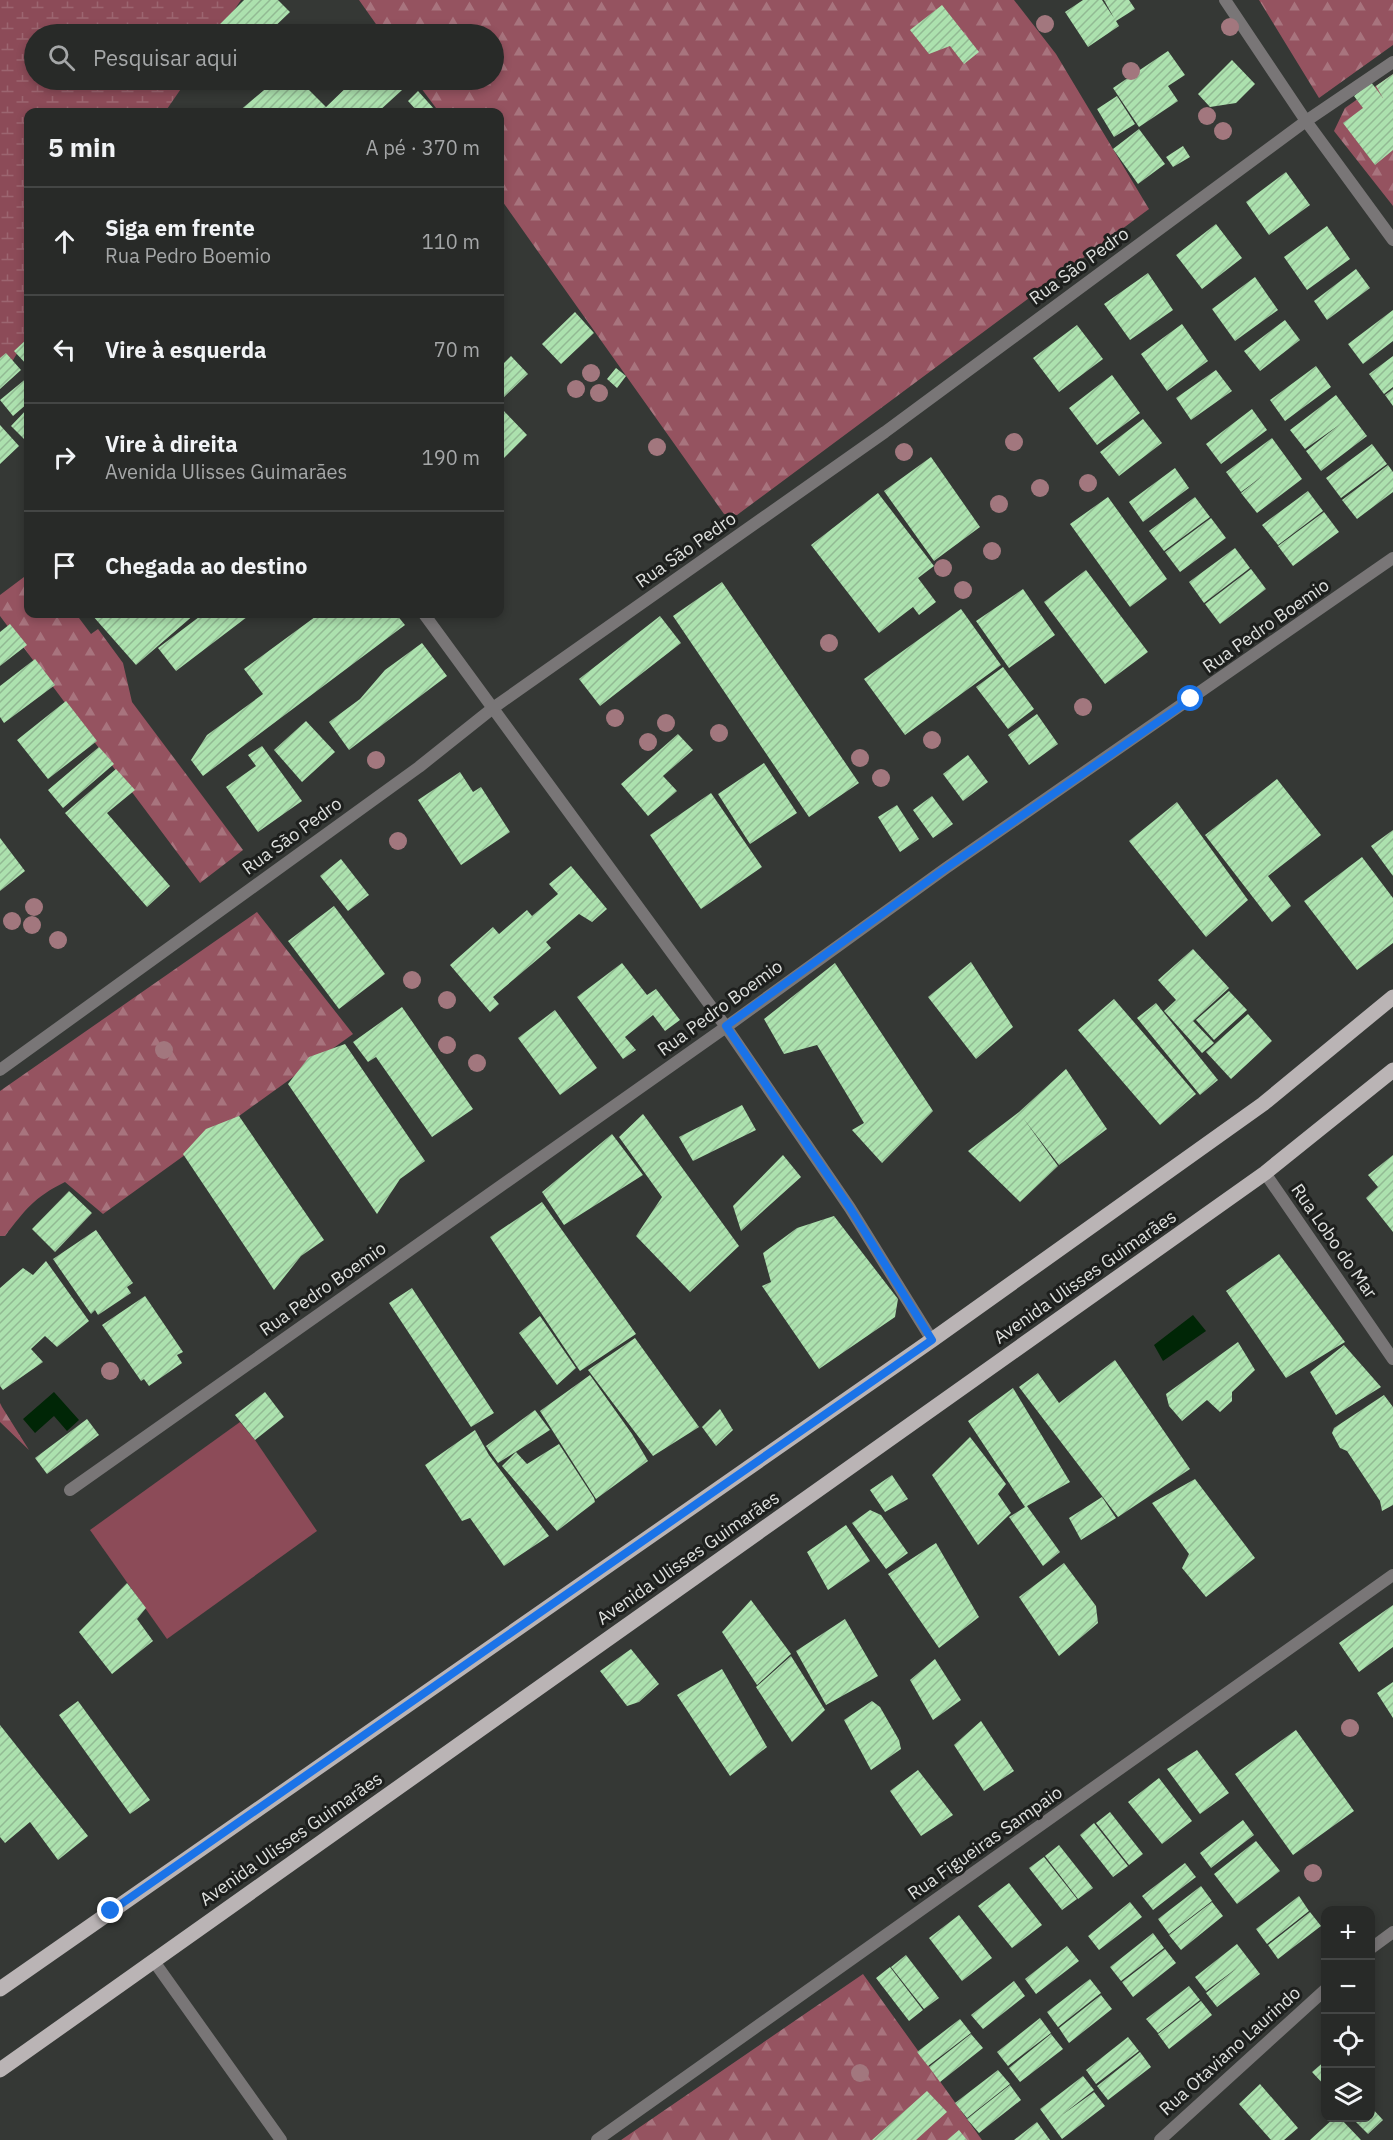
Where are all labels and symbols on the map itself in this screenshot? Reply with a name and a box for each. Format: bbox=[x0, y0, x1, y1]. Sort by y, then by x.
street label: Rua São Pedro bbox=[1024, 222, 1133, 309]
street label: Rua São Pedro bbox=[631, 506, 740, 593]
street label: Rua Pedro Boemio bbox=[1198, 573, 1333, 678]
route start bbox=[1177, 685, 1203, 711]
street label: Rua São Pedro bbox=[237, 792, 346, 879]
street label: Rua Pedro Boemio bbox=[653, 954, 787, 1061]
street label: Rua Lobo do Mar bbox=[1286, 1179, 1383, 1303]
street label: Avenida Ulisses Guimarães bbox=[989, 1205, 1181, 1349]
street label: Rua Pedro Boemio bbox=[255, 1236, 390, 1341]
street label: Avenida Ulisses Guimarães bbox=[592, 1486, 784, 1630]
street label: Avenida Ulisses Guimarães bbox=[195, 1767, 387, 1911]
street label: Rua Figueiras Sampaio bbox=[903, 1780, 1067, 1905]
route end bbox=[97, 1897, 123, 1923]
street label: Rua Otaviano Laurindo bbox=[1154, 1981, 1305, 2120]

